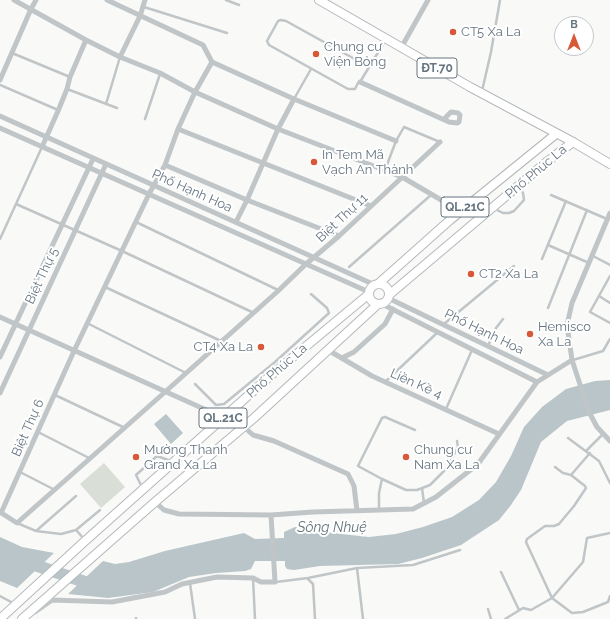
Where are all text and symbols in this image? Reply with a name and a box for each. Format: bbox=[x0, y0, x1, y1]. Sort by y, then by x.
north arrow bbox=[554, 16, 594, 56]
text: B bbox=[570, 18, 578, 31]
place label: CT5 Xa La bbox=[461, 24, 521, 40]
marker: CT5 Xa La bbox=[448, 27, 458, 37]
place label: Chung cư Viện Bỏng bbox=[324, 39, 386, 70]
marker: Chung cư Viện Bỏng bbox=[311, 49, 321, 59]
road number: ĐT.70 bbox=[417, 58, 457, 78]
street label: Phố Phúc La bbox=[502, 142, 570, 202]
place label: In Tem Mã Vạch An Thành bbox=[322, 147, 413, 178]
marker: In Tem Mã Vạch An Thành bbox=[309, 157, 319, 167]
street label: Phố Hạnh Hoa bbox=[149, 166, 235, 216]
street label: Biệt Thự 11 bbox=[313, 190, 371, 246]
road number: QL.21C bbox=[441, 197, 489, 217]
street label: Biệt Thự 5 bbox=[22, 245, 62, 307]
place label: CT2 Xa La bbox=[479, 266, 538, 282]
marker: CT2 Xa La bbox=[466, 269, 476, 279]
street label: Phố Hạnh Hoa bbox=[442, 306, 526, 358]
place label: Hemisco Xa La bbox=[538, 319, 591, 350]
marker: Hemisco Xa La bbox=[525, 329, 535, 339]
place label: CT4 Xa La bbox=[194, 339, 253, 355]
street label: Phố Phúc La bbox=[243, 340, 311, 402]
marker: CT4 Xa La bbox=[256, 342, 266, 352]
street label: Liền Kề 4 bbox=[388, 366, 444, 402]
street label: Biệt Thự 6 bbox=[8, 397, 48, 459]
road number: QL.21C bbox=[199, 408, 247, 428]
place label: Mường Thanh Grand Xa La bbox=[144, 442, 228, 473]
place label: Chung cư Nam Xa La bbox=[414, 442, 480, 473]
marker: Mường Thanh Grand Xa La bbox=[131, 452, 141, 462]
marker: Chung cư Nam Xa La bbox=[401, 452, 411, 462]
water label: Sông Nhuệ bbox=[297, 520, 367, 536]

